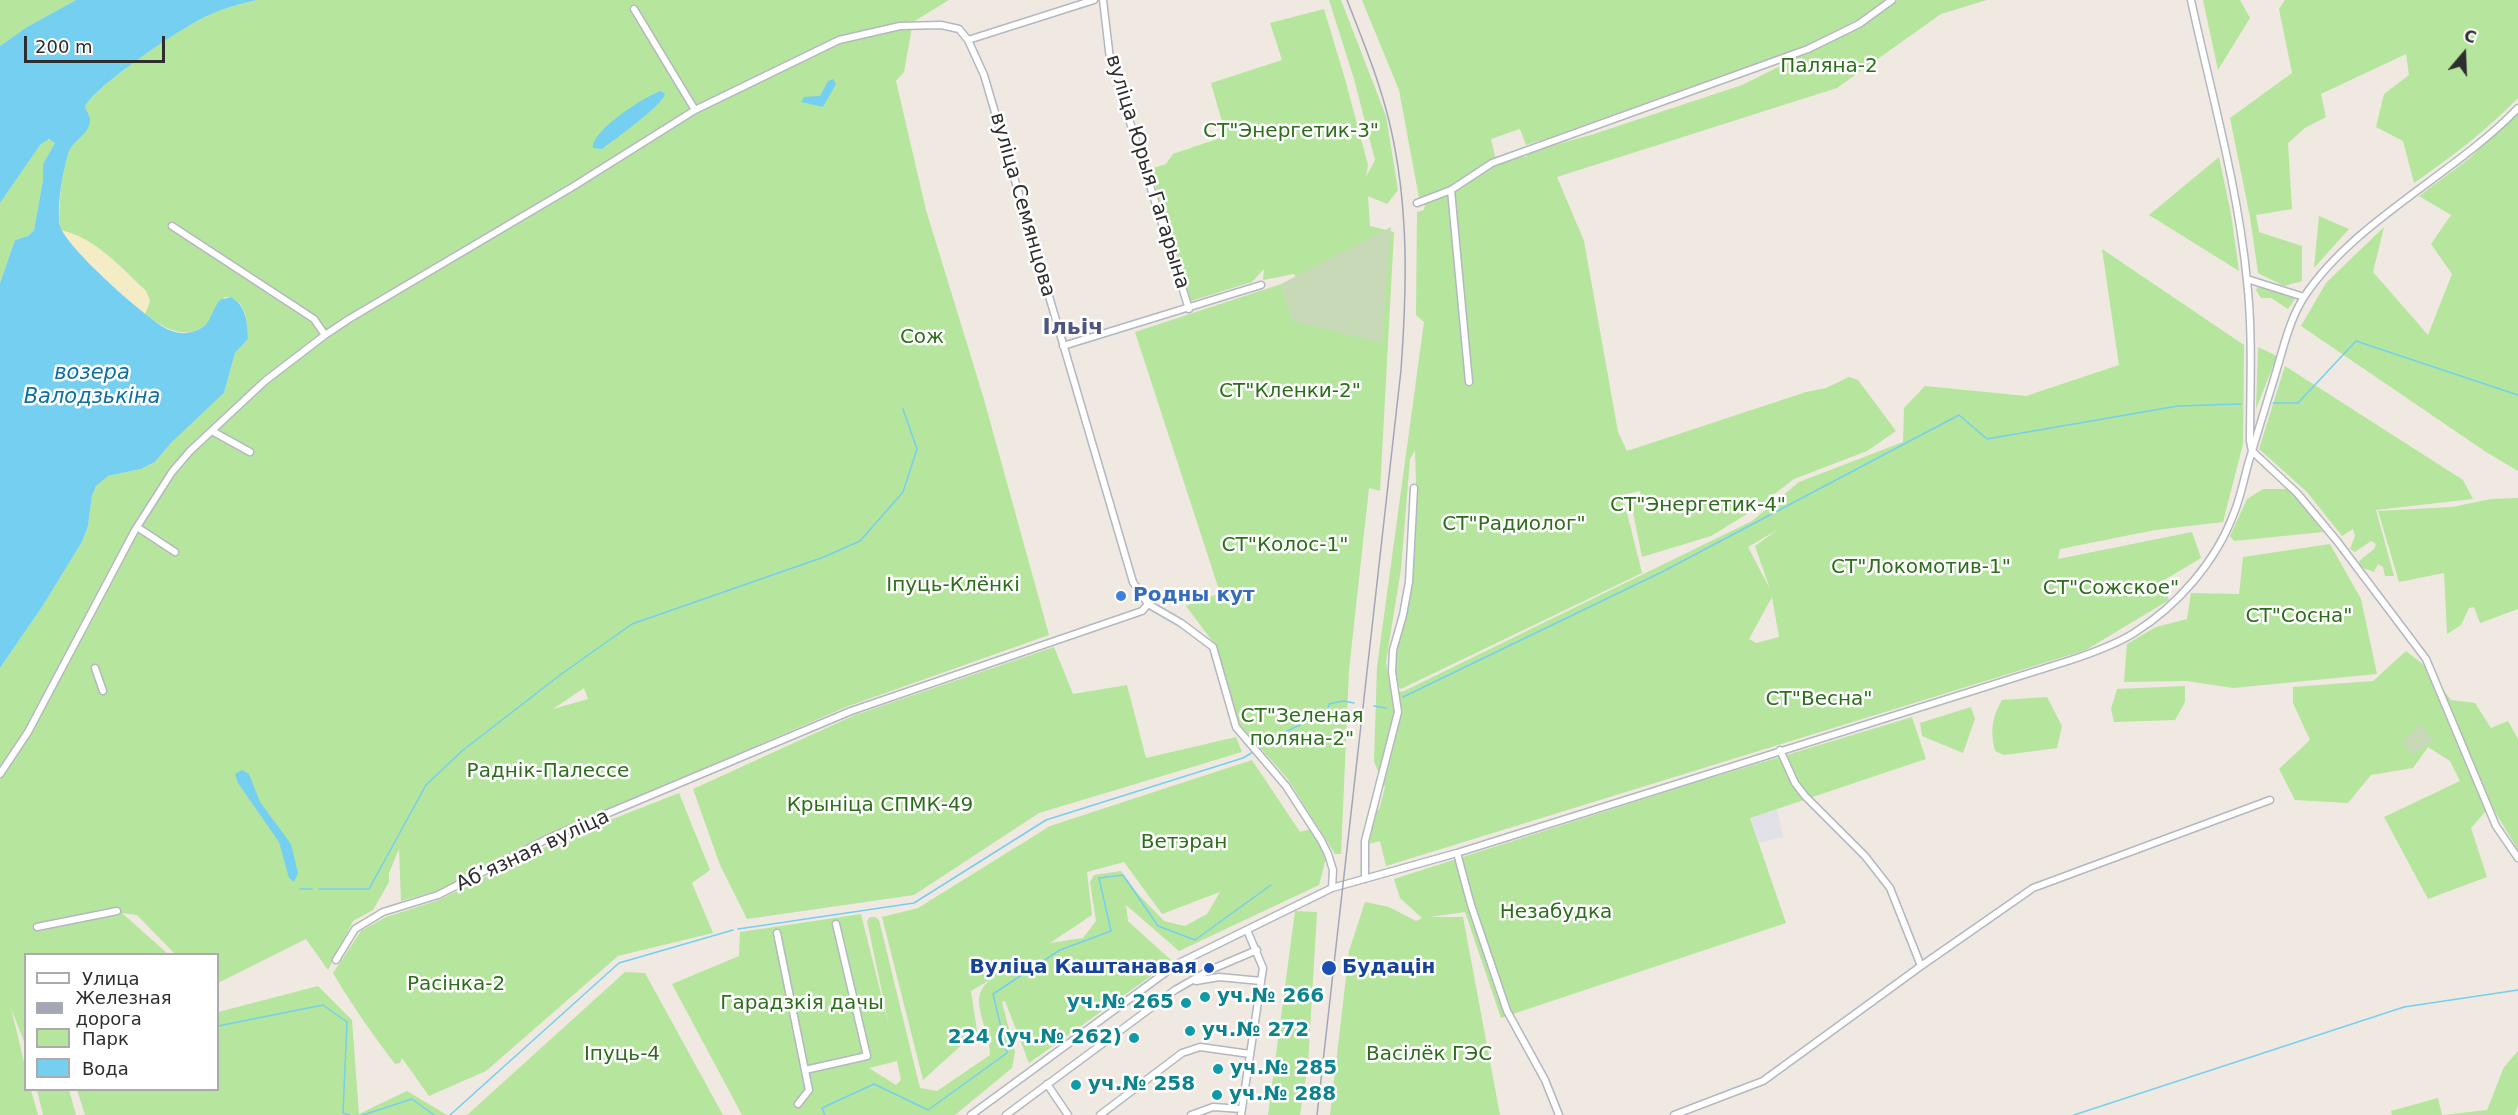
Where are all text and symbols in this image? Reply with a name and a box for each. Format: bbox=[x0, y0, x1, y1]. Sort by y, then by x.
scale bar bbox=[27, 24, 168, 62]
north arrow bbox=[2434, 24, 2494, 84]
text: С bbox=[2461, 26, 2479, 47]
text: 200 m bbox=[35, 36, 93, 57]
street label: вуліца Юрыя Гагарына bbox=[1100, 52, 1194, 292]
park label: Паляна-2 bbox=[1780, 55, 1878, 79]
street label: вуліца Семянцова bbox=[984, 110, 1060, 300]
park label: СТ"Энергетик-3" bbox=[1203, 120, 1379, 144]
district label: Ільіч bbox=[1043, 315, 1103, 341]
park label: Сож bbox=[900, 326, 944, 350]
water label: возера Валодзькіна bbox=[24, 361, 160, 411]
park label: СТ"Кленки-2" bbox=[1219, 380, 1361, 404]
park label: СТ"Энергетик-4" bbox=[1610, 494, 1786, 518]
park label: СТ"Радиолог" bbox=[1442, 513, 1586, 537]
park label: СТ"Колос-1" bbox=[1222, 534, 1348, 558]
park label: СТ"Локомотив-1" bbox=[1831, 556, 2011, 580]
park label: Іпуць-Клёнкі bbox=[886, 574, 1020, 598]
park label: СТ"Сожское" bbox=[2043, 577, 2179, 601]
place label: Родны кут bbox=[1133, 584, 1255, 608]
marker: Родны кут bbox=[1114, 589, 1128, 603]
park label: СТ"Сосна" bbox=[2245, 605, 2353, 629]
park label: СТ"Весна" bbox=[1766, 688, 1872, 712]
park label: СТ"Зеленая поляна-2" bbox=[1241, 705, 1363, 752]
park label: Раднік-Палессе bbox=[467, 760, 629, 784]
park label: Крыніца СПМК-49 bbox=[787, 794, 973, 818]
street label: Абʼязная вуліца bbox=[452, 805, 614, 897]
park label: Ветэран bbox=[1141, 831, 1227, 855]
park label: Незабудка bbox=[1500, 901, 1612, 925]
legend bbox=[24, 953, 219, 1091]
place label: Вуліца Каштанавая bbox=[969, 956, 1197, 980]
place label: Будацін bbox=[1342, 956, 1435, 980]
marker: Будацін bbox=[1320, 959, 1338, 977]
marker: Вуліца Каштанавая bbox=[1202, 961, 1216, 975]
text: Улица bbox=[82, 968, 139, 989]
park label: Расінка-2 bbox=[407, 973, 505, 997]
place label: уч.№ 266 bbox=[1217, 985, 1324, 1009]
text: Железная дорога bbox=[75, 987, 172, 1029]
marker: уч.№ 266 bbox=[1198, 990, 1212, 1004]
place label: уч.№ 265 bbox=[1067, 991, 1174, 1015]
park label: Гарадзкія дачы bbox=[720, 992, 884, 1016]
marker: уч.№ 265 bbox=[1179, 996, 1193, 1010]
place label: уч.№ 272 bbox=[1202, 1019, 1309, 1043]
marker: уч.№ 272 bbox=[1183, 1024, 1197, 1038]
place label: 224 (уч.№ 262) bbox=[948, 1026, 1122, 1050]
text: Парк bbox=[82, 1028, 129, 1049]
marker: 224 (уч.№ 262) bbox=[1127, 1031, 1141, 1045]
park label: Іпуць-4 bbox=[584, 1043, 660, 1067]
park label: Васілёк ГЭС bbox=[1366, 1043, 1492, 1067]
place label: уч.№ 285 bbox=[1230, 1057, 1337, 1081]
text: Вода bbox=[82, 1058, 129, 1079]
marker: уч.№ 285 bbox=[1211, 1062, 1225, 1076]
place label: уч.№ 258 bbox=[1088, 1073, 1195, 1097]
marker: уч.№ 258 bbox=[1069, 1078, 1083, 1092]
place label: уч.№ 288 bbox=[1229, 1083, 1336, 1107]
marker: уч.№ 288 bbox=[1210, 1088, 1224, 1102]

